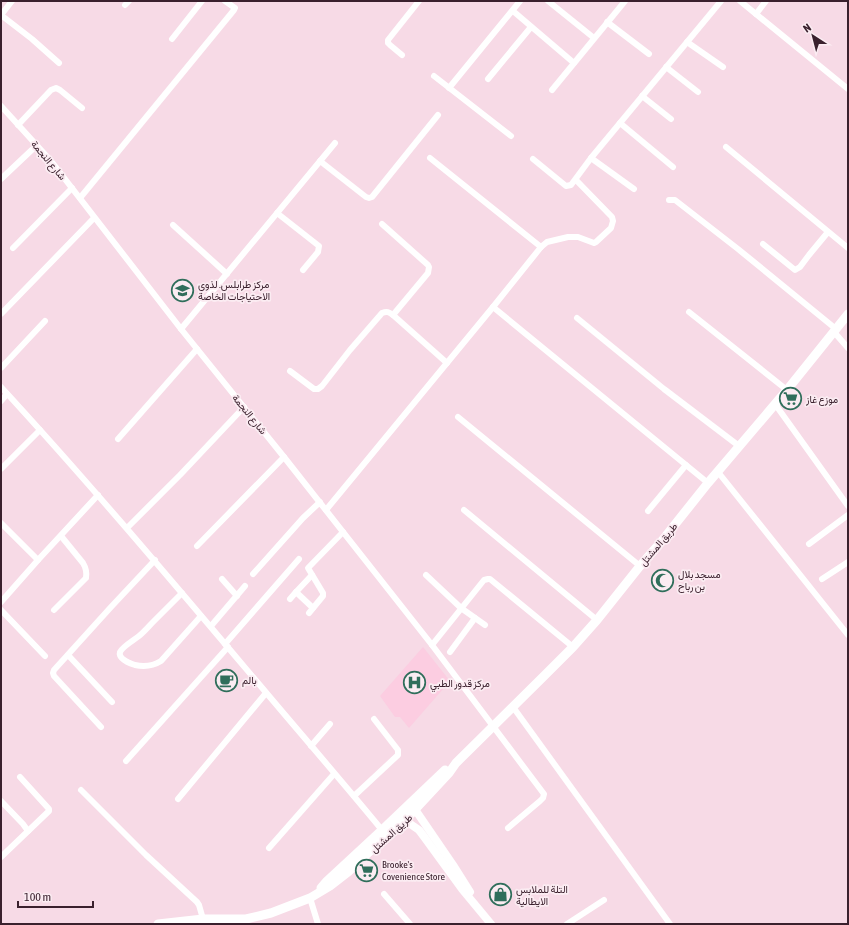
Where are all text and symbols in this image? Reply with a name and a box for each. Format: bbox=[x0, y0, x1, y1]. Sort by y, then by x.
north arrow bbox=[793, 16, 833, 56]
text: N bbox=[801, 21, 813, 35]
street label: شارع النجمة bbox=[28, 138, 68, 183]
school or university icon: مركز طرابلس. لذوي الاحتياجات الخاصة bbox=[169, 277, 195, 303]
place label: مركز طرابلس. لذوي الاحتياجات الخاصة bbox=[198, 279, 270, 303]
supermarket icon: موزع غاز bbox=[777, 386, 803, 412]
street label: شارع النجمة bbox=[230, 392, 269, 437]
place label: موزع غاز bbox=[805, 394, 838, 406]
street label: طريق المشتل bbox=[637, 520, 681, 569]
mosque icon: مسجد بلال بن رباح bbox=[649, 567, 675, 593]
place label: مسجد بلال بن رباح bbox=[678, 569, 721, 593]
cafe icon: بالم bbox=[214, 667, 240, 693]
hospital icon: مركز قدور الطبي bbox=[402, 670, 428, 696]
place label: بالم bbox=[242, 675, 257, 687]
place label: مركز قدور الطبي bbox=[430, 678, 490, 692]
street label: طريق المشتل bbox=[368, 811, 416, 856]
supermarket icon: Brooke's Covenience Store bbox=[354, 857, 380, 883]
place label: Brooke's Covenience Store bbox=[382, 859, 445, 882]
shop icon: التلة للملابس الايطالية bbox=[487, 882, 513, 908]
scale bar bbox=[18, 883, 93, 909]
place label: التلة للملابس الايطالية bbox=[516, 884, 568, 908]
text: 100 m bbox=[24, 890, 51, 904]

